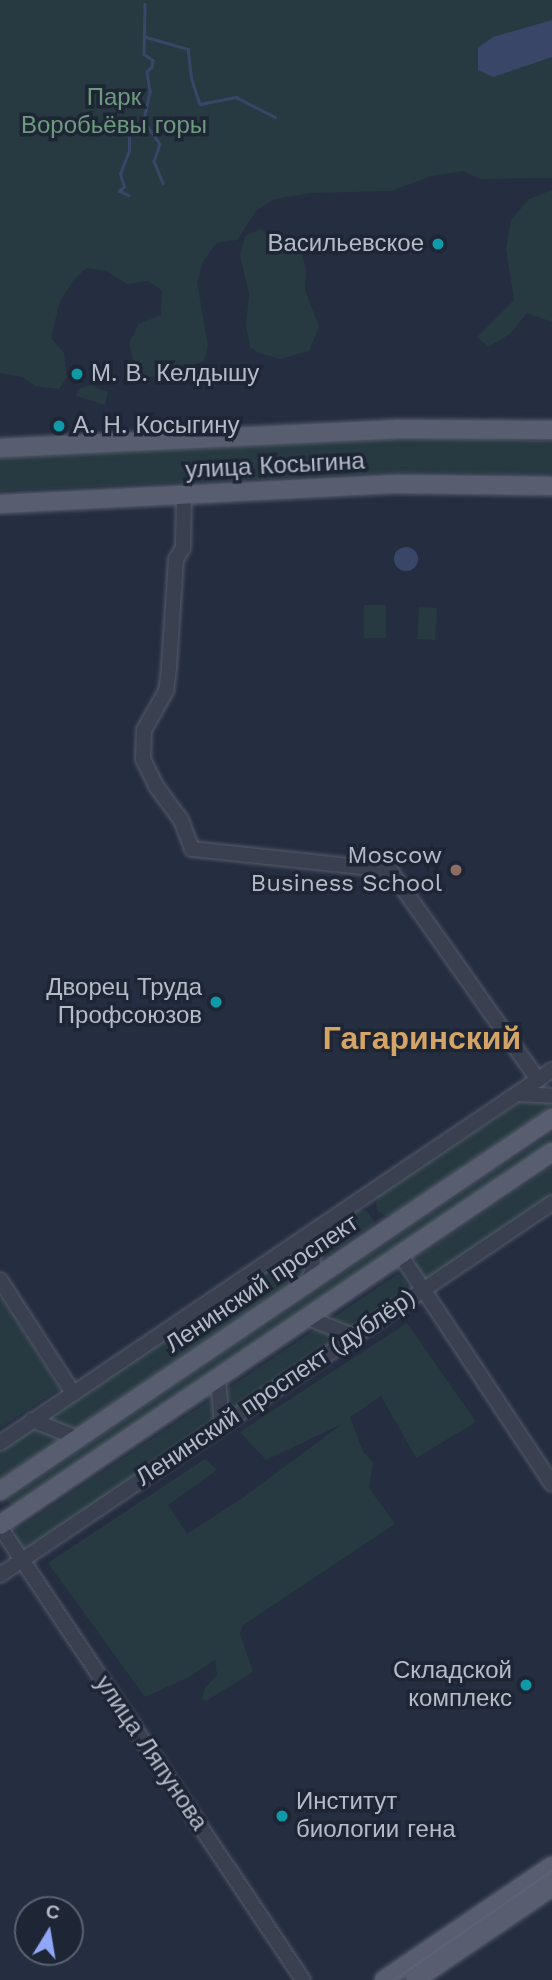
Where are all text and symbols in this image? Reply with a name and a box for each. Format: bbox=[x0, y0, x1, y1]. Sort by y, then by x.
park label: Парк Воробьёвы горы bbox=[21, 84, 207, 140]
place label: Васильевское bbox=[267, 230, 424, 258]
marker: Васильевское bbox=[430, 236, 446, 252]
place label: М. В. Келдышу bbox=[91, 360, 259, 388]
marker: М. В. Келдышу bbox=[69, 366, 85, 382]
place label: А. Н. Косыгину bbox=[73, 412, 239, 440]
marker: А. Н. Косыгину bbox=[51, 418, 67, 434]
street label: улица Косыгина bbox=[185, 447, 365, 485]
place label: Moscow Business School bbox=[250, 842, 442, 898]
marker: Moscow Business School bbox=[448, 862, 464, 878]
place label: Дворец Труда Профсоюзов bbox=[46, 974, 202, 1030]
marker: Дворец Труда Профсоюзов bbox=[208, 994, 224, 1010]
district label: Гагаринский bbox=[323, 1019, 521, 1057]
street label: Ленинский проспект bbox=[160, 1209, 364, 1359]
street label: Ленинский проспект (дублёр) bbox=[131, 1284, 421, 1492]
place label: Складской комплекс bbox=[393, 1657, 512, 1713]
street label: улица Ляпунова bbox=[89, 1670, 213, 1836]
marker: Складской комплекс bbox=[518, 1677, 534, 1693]
place label: Институт биологии гена bbox=[296, 1788, 456, 1844]
marker: Институт биологии гена bbox=[274, 1808, 290, 1824]
north arrow bbox=[14, 1896, 84, 1966]
text: С bbox=[44, 1899, 62, 1924]

